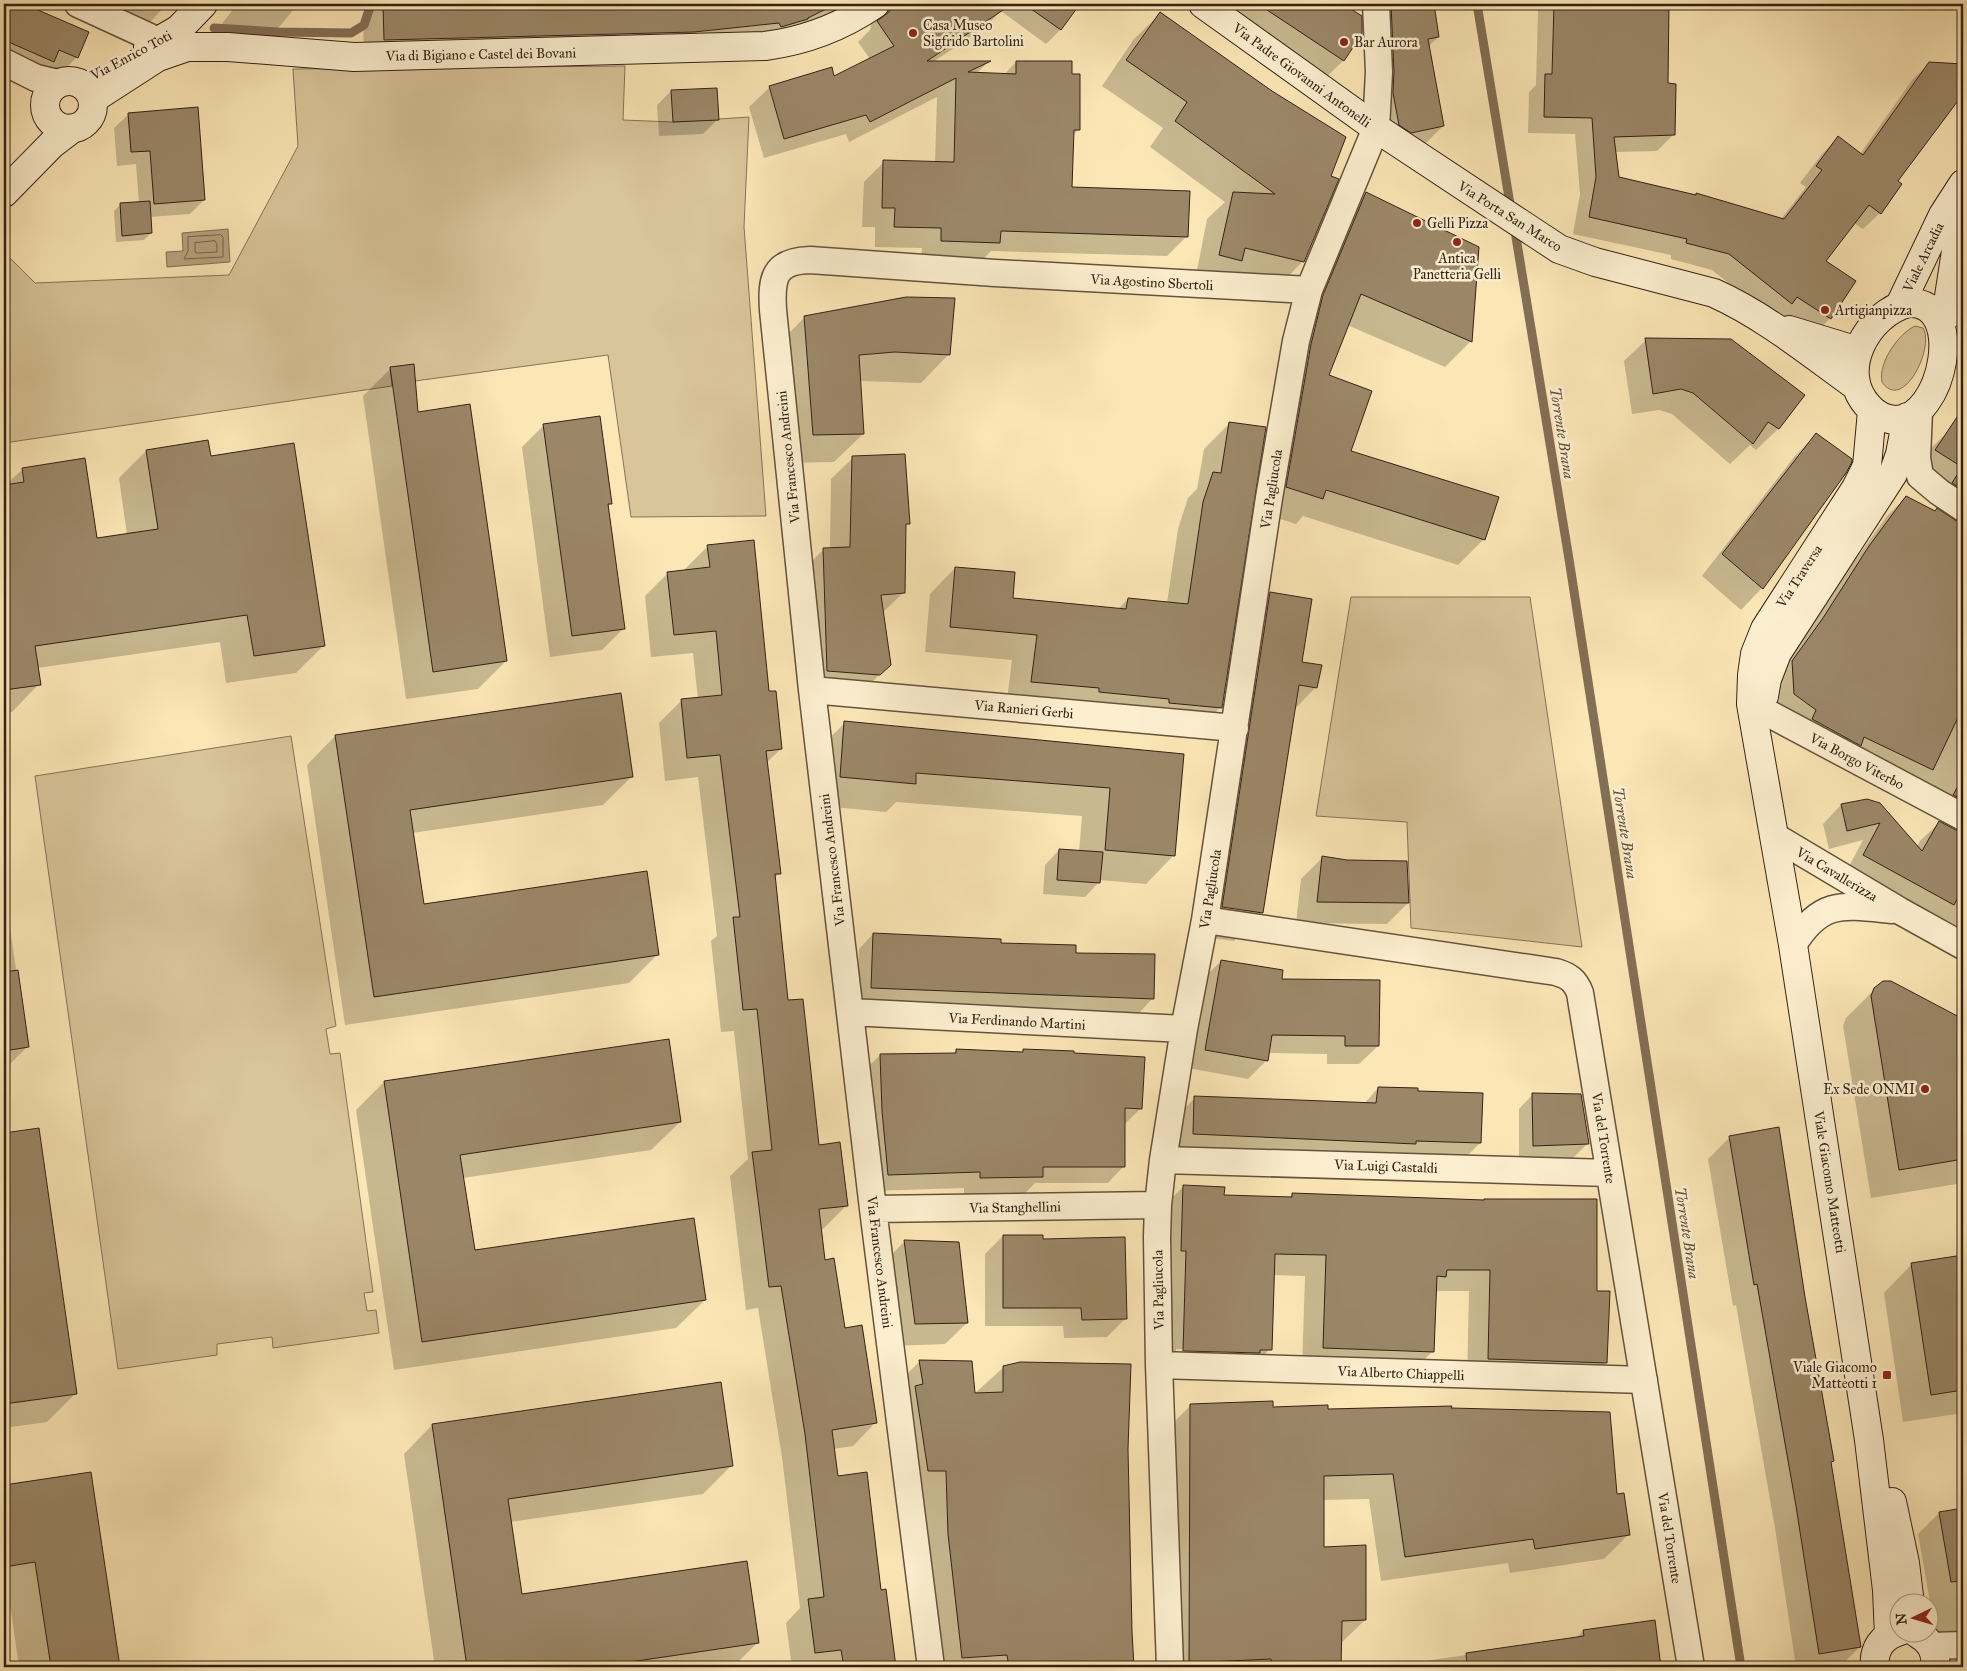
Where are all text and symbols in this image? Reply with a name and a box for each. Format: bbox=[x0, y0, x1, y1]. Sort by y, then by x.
place label: Casa Museo Sigfrido Bartolini bbox=[923, 17, 1024, 50]
street label: Via Padre Giovanni Antonelli bbox=[1228, 19, 1374, 131]
street label: Via Enrico Toti bbox=[87, 27, 175, 84]
marker: Casa Museo Sigfrido Bartolini bbox=[907, 27, 919, 39]
place label: Bar Aurora bbox=[1354, 34, 1418, 51]
marker: Bar Aurora bbox=[1338, 36, 1350, 48]
street label: Via di Bigiano e Castel dei Bovani bbox=[385, 44, 577, 65]
street label: Via Porta San Marco bbox=[1454, 177, 1565, 255]
place label: Gelli Pizza bbox=[1427, 215, 1488, 232]
marker: Gelli Pizza bbox=[1411, 217, 1423, 229]
street label: Viale Arcadia bbox=[1899, 220, 1948, 296]
marker: Antica Panetteria Gelli bbox=[1451, 236, 1463, 248]
place label: Antica Panetteria Gelli bbox=[1413, 250, 1501, 283]
street label: Via Agostino Sbertoli bbox=[1089, 271, 1214, 294]
place label: Artigianpizza bbox=[1834, 302, 1912, 319]
marker: Artigianpizza bbox=[1819, 304, 1831, 316]
water label: Torrente Brana bbox=[1546, 386, 1578, 480]
street label: Via Francesco Andreini bbox=[773, 390, 804, 525]
street label: Via Pagliucola bbox=[1257, 448, 1286, 531]
street label: Via Traversa bbox=[1772, 542, 1826, 612]
street label: Via Ranieri Gerbi bbox=[973, 697, 1074, 722]
street label: Via Borgo Viterbo bbox=[1806, 729, 1907, 793]
water label: Torrente Brana bbox=[1609, 786, 1641, 880]
street label: Via Francesco Andreini bbox=[816, 793, 849, 928]
street label: Via Cavallerizza bbox=[1792, 843, 1881, 905]
street label: Via Pagliucola bbox=[1196, 848, 1225, 931]
street label: Via Ferdinando Martini bbox=[947, 1009, 1086, 1034]
place label: Ex Sede ONMI bbox=[1823, 1081, 1915, 1098]
marker: Ex Sede ONMI bbox=[1919, 1083, 1931, 1095]
street label: Via del Torrente bbox=[1588, 1090, 1619, 1185]
street label: Viale Giacomo Matteotti bbox=[1810, 1109, 1849, 1255]
street label: Via Luigi Castaldi bbox=[1333, 1156, 1438, 1177]
water label: Torrente Brana bbox=[1671, 1186, 1703, 1280]
street label: Via Francesco Andreini bbox=[863, 1194, 896, 1329]
street label: Via Stanghellini bbox=[968, 1198, 1061, 1217]
street label: Via Pagliucola bbox=[1149, 1250, 1168, 1331]
place label: Viale Giacomo Matteotti 1 bbox=[1792, 1359, 1877, 1392]
street label: Via Alberto Chiappelli bbox=[1336, 1363, 1465, 1384]
marker: Viale Giacomo Matteotti 1 bbox=[1881, 1369, 1893, 1381]
street label: Via del Torrente bbox=[1654, 1490, 1685, 1585]
north arrow bbox=[1890, 1594, 1940, 1644]
text: N bbox=[1893, 1612, 1911, 1626]

